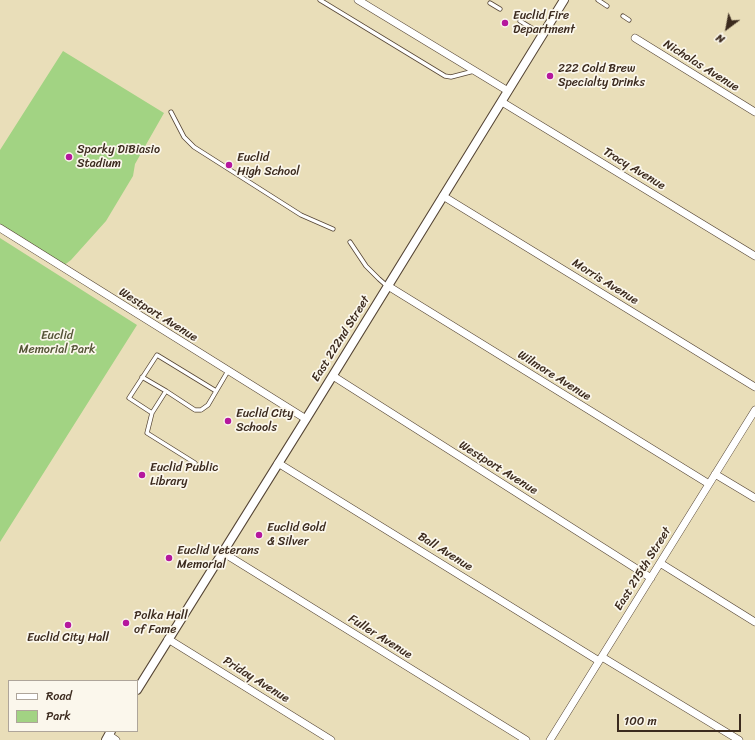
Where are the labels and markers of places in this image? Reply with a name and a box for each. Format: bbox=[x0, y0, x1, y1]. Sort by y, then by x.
place label: Euclid Fire Department bbox=[513, 9, 575, 37]
marker: Euclid Fire Department bbox=[500, 18, 510, 28]
place label: 222 Cold Brew Specialty Drinks bbox=[558, 62, 645, 90]
marker: 222 Cold Brew Specialty Drinks bbox=[545, 71, 555, 81]
place label: Sparky DiBiasio Stadium bbox=[77, 143, 160, 171]
place label: Euclid High School bbox=[237, 151, 300, 179]
marker: Sparky DiBiasio Stadium bbox=[64, 152, 74, 162]
marker: Euclid High School bbox=[224, 160, 234, 170]
place label: Euclid City Schools bbox=[236, 407, 294, 435]
marker: Euclid City Schools bbox=[223, 416, 233, 426]
place label: Euclid Public Library bbox=[150, 461, 218, 489]
marker: Euclid Public Library bbox=[137, 470, 147, 480]
place label: Euclid Gold & Silver bbox=[267, 521, 326, 549]
marker: Euclid Gold & Silver bbox=[254, 530, 264, 540]
place label: Euclid Veterans Memorial bbox=[177, 544, 259, 572]
marker: Euclid Veterans Memorial bbox=[164, 553, 174, 563]
place label: Polka Hall of Fame bbox=[134, 609, 188, 637]
marker: Polka Hall of Fame bbox=[121, 618, 131, 628]
marker: Euclid City Hall bbox=[63, 620, 73, 630]
place label: Euclid City Hall bbox=[27, 631, 109, 645]

